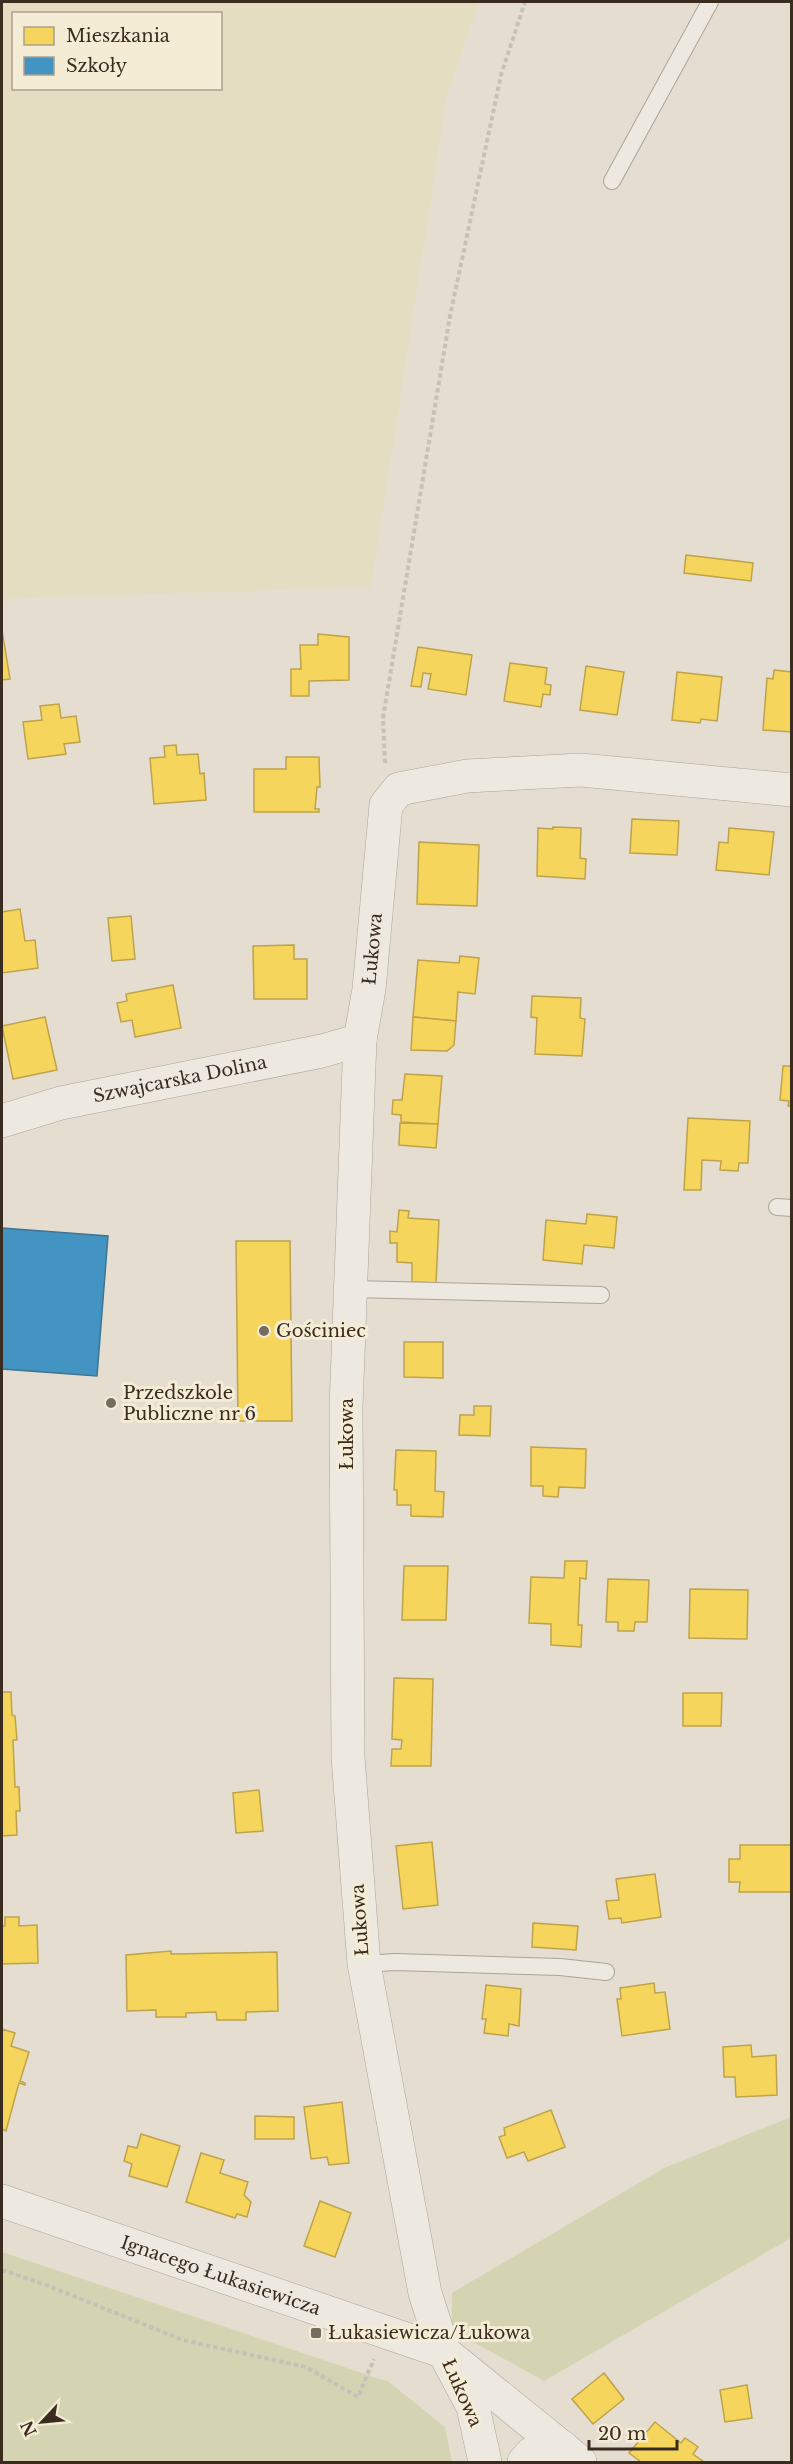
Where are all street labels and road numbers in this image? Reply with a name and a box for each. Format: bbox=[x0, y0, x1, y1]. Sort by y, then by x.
street label: Łukowa bbox=[358, 912, 387, 986]
street label: Szwajcarska Dolina bbox=[91, 1051, 269, 1107]
street label: Łukowa bbox=[336, 1398, 358, 1470]
street label: Łukowa bbox=[347, 1883, 373, 1957]
street label: Ignacego Łukasiewicza bbox=[118, 2231, 323, 2320]
street label: Łukowa bbox=[437, 2356, 487, 2430]

